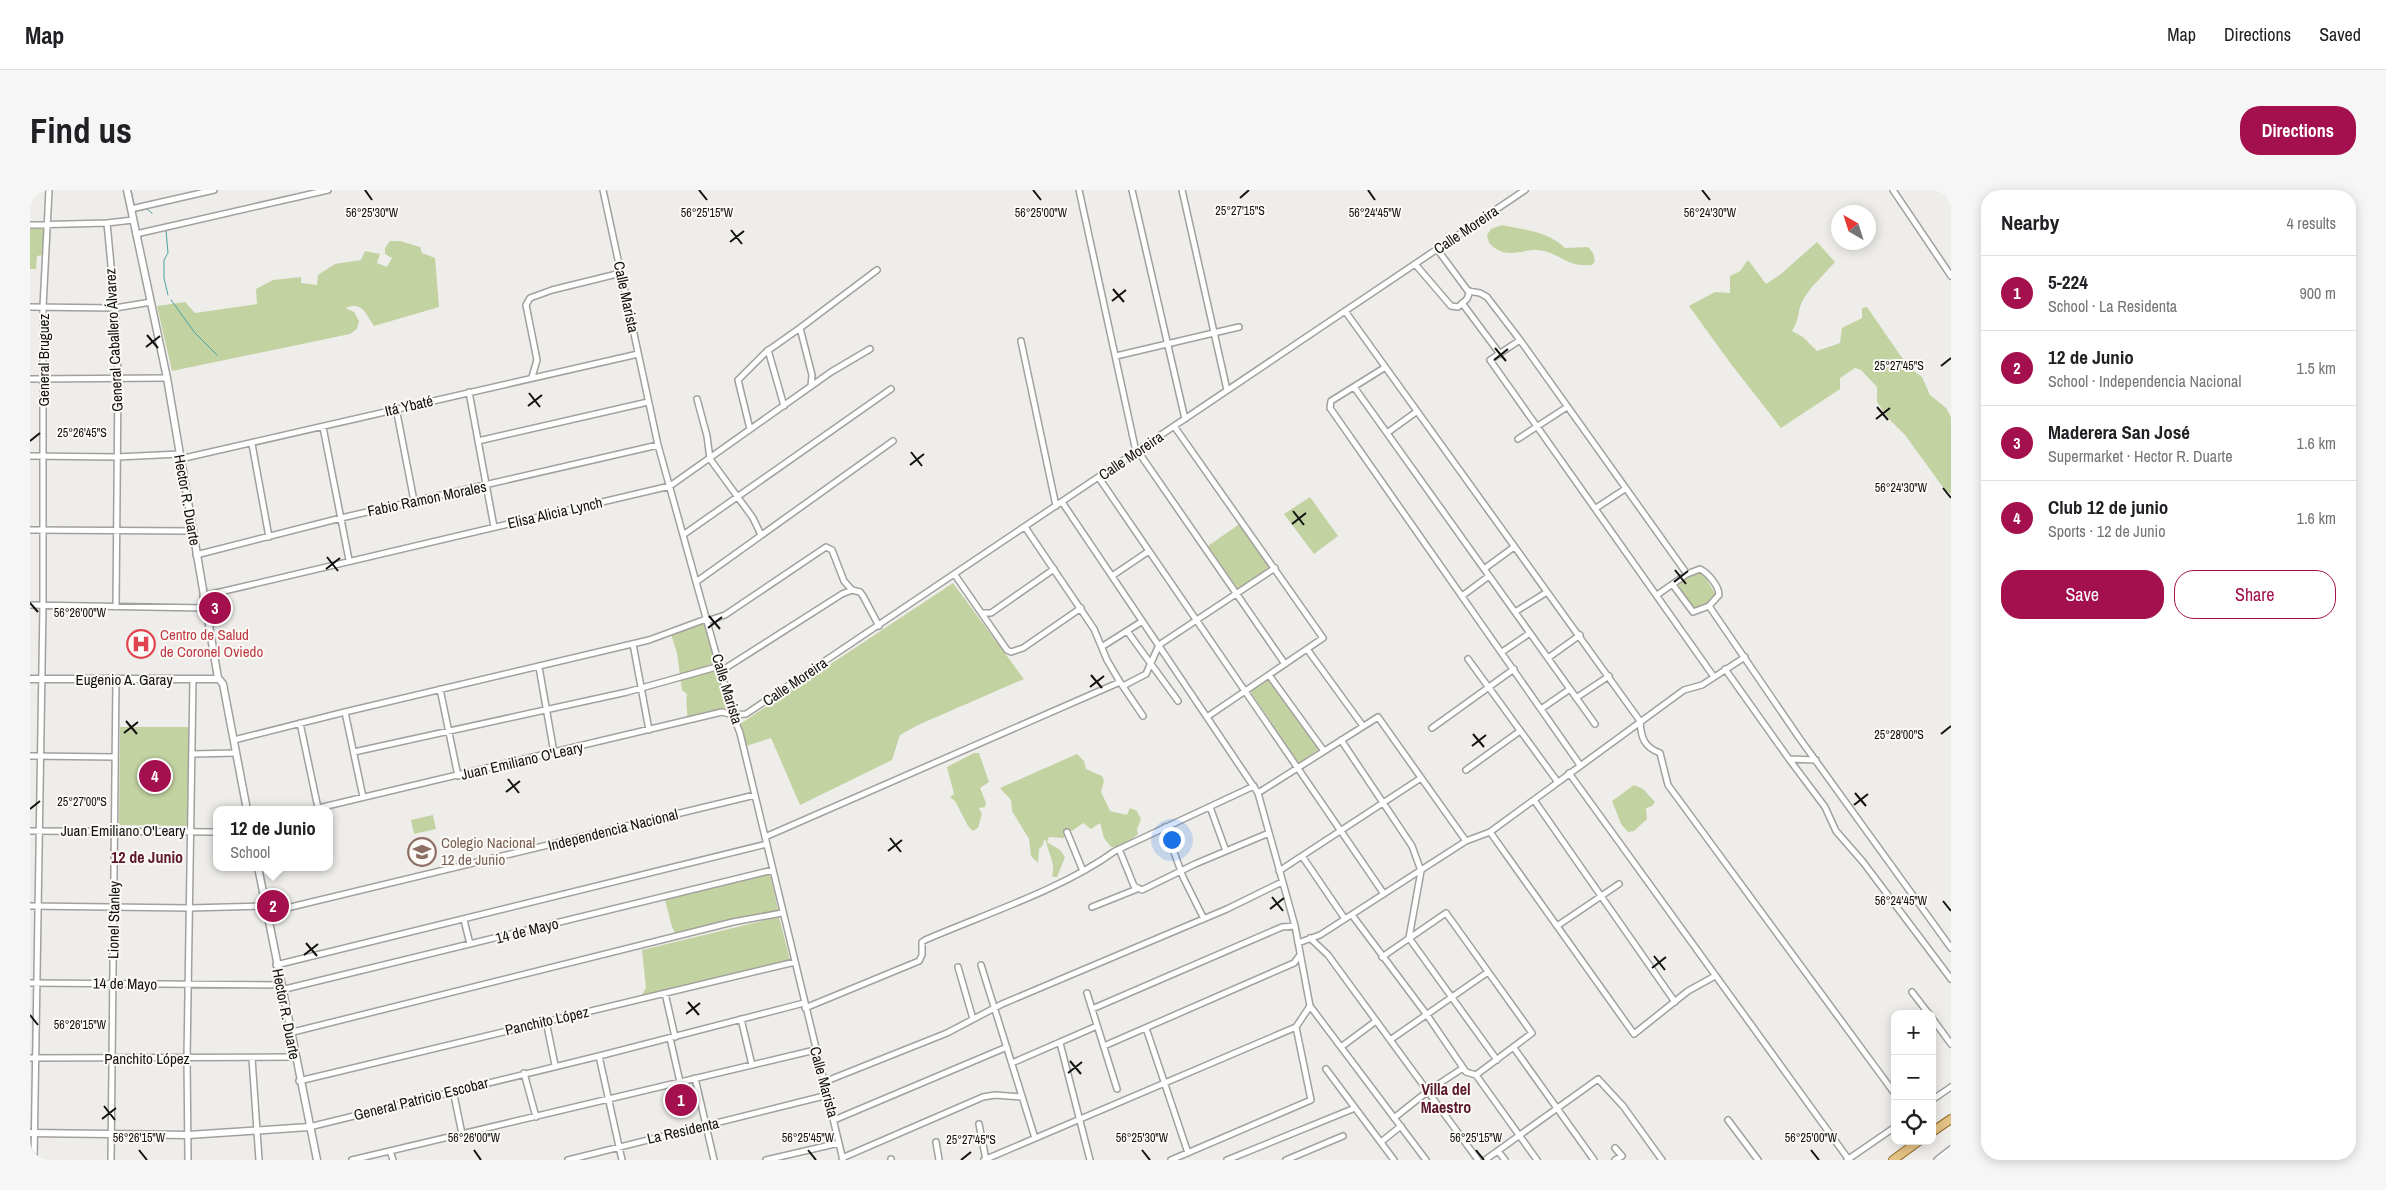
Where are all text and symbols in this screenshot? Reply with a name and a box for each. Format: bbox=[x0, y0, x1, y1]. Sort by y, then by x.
text: Map bbox=[25, 19, 64, 51]
text: Map bbox=[2167, 22, 2196, 47]
text: Directions bbox=[2224, 22, 2291, 47]
text: Saved bbox=[2319, 22, 2361, 47]
button: Directions bbox=[2240, 106, 2356, 155]
text: Find us bbox=[30, 107, 132, 154]
street label: Calle Moreira bbox=[1429, 200, 1502, 259]
text: 25°27'15"S bbox=[1215, 203, 1265, 219]
text: 56°25'30"W bbox=[346, 205, 399, 221]
text: 56°25'15"W bbox=[681, 205, 734, 221]
text: 56°25'00"W bbox=[1015, 205, 1068, 221]
text: 56°24'45"W bbox=[1349, 205, 1402, 221]
text: 56°24'30"W bbox=[1684, 205, 1737, 221]
north arrow bbox=[1831, 205, 1876, 250]
text: Nearby bbox=[2001, 208, 2059, 237]
text: 4 results bbox=[2286, 212, 2336, 234]
street label: Calle Marista bbox=[609, 259, 644, 335]
street label: General Caballero Álvarez bbox=[99, 268, 128, 412]
text: 5-224 bbox=[2048, 269, 2088, 295]
text: 1 bbox=[2013, 282, 2021, 304]
text: 900 m bbox=[2300, 282, 2336, 304]
text: School · La Residenta bbox=[2048, 295, 2177, 317]
street label: General Bruguez bbox=[33, 314, 54, 407]
text: 12 de Junio bbox=[2048, 344, 2134, 370]
text: 2 bbox=[2013, 357, 2021, 379]
text: 1.5 km bbox=[2297, 357, 2336, 379]
text: 25°27'45"S bbox=[1874, 358, 1924, 374]
text: School · Independencia Nacional bbox=[2048, 370, 2241, 392]
street label: Itá Ybaté bbox=[383, 390, 435, 421]
text: Maderera San José bbox=[2048, 419, 2190, 445]
text: 25°26'45"S bbox=[57, 425, 107, 441]
street label: Calle Moreira bbox=[1094, 426, 1167, 485]
text: 3 bbox=[2013, 432, 2021, 454]
text: 1.6 km bbox=[2297, 432, 2336, 454]
text: Supermarket · Hector R. Duarte bbox=[2048, 445, 2232, 467]
street label: Hector R. Duarte bbox=[169, 453, 206, 547]
street label: Fabio Ramon Morales bbox=[365, 476, 488, 521]
text: 56°24'30"W bbox=[1875, 480, 1928, 496]
street label: Elisa Alicia Lynch bbox=[505, 491, 604, 534]
text: Club 12 de junio bbox=[2048, 494, 2168, 520]
text: 4 bbox=[2013, 507, 2021, 529]
text: 1.6 km bbox=[2297, 507, 2336, 529]
text: Sports · 12 de Junio bbox=[2048, 520, 2165, 542]
button: Save bbox=[2001, 570, 2164, 619]
button: Share bbox=[2174, 570, 2336, 619]
pin: 3 bbox=[199, 589, 231, 627]
text: 56°26'00"W bbox=[54, 605, 107, 621]
place label: Centro de Salud de Coronel Oviedo bbox=[160, 624, 263, 662]
hospital icon: Centro de Salud de Coronel Oviedo bbox=[126, 629, 156, 659]
street label: Calle Marista bbox=[707, 651, 748, 727]
street label: Calle Moreira bbox=[758, 652, 831, 711]
street label: Eugenio A. Garay bbox=[75, 669, 173, 690]
text: 25°28'00"S bbox=[1874, 727, 1924, 743]
street label: Juan Emiliano O'Leary bbox=[459, 736, 586, 785]
pin: 4 bbox=[139, 757, 171, 795]
text: 25°27'00"S bbox=[57, 794, 107, 810]
street label: Independencia Nacional bbox=[546, 803, 680, 856]
popup bbox=[213, 806, 333, 871]
text: 12 de Junio bbox=[230, 815, 316, 841]
street label: Juan Emiliano O'Leary bbox=[61, 820, 186, 841]
your location bbox=[1159, 827, 1185, 853]
place label: Colegio Nacional 12 de Junio bbox=[441, 832, 535, 870]
school or university icon: Colegio Nacional 12 de Junio bbox=[407, 837, 437, 867]
text: School bbox=[230, 841, 270, 863]
district label: 12 de Junio bbox=[111, 846, 183, 868]
street label: Lionel Stanley bbox=[102, 880, 125, 959]
pin: 2 bbox=[257, 887, 289, 925]
text: 56°24'45"W bbox=[1875, 893, 1928, 909]
street label: 14 de Mayo bbox=[493, 913, 561, 948]
street label: Hector R. Duarte bbox=[267, 967, 306, 1061]
street label: 14 de Mayo bbox=[93, 972, 157, 995]
street label: Panchito López bbox=[503, 1001, 591, 1040]
map controls bbox=[1891, 1010, 1936, 1145]
button: + bbox=[1891, 1010, 1936, 1055]
text: 56°26'15"W bbox=[54, 1017, 107, 1033]
street label: Calle Marista bbox=[805, 1044, 844, 1120]
street label: Panchito López bbox=[104, 1048, 190, 1069]
button: − bbox=[1891, 1055, 1936, 1100]
street label: General Patricio Escobar bbox=[351, 1072, 490, 1125]
district label: Villa del Maestro bbox=[1421, 1078, 1471, 1118]
pin: 1 bbox=[665, 1081, 697, 1119]
button: locate bbox=[1891, 1100, 1936, 1145]
street label: La Residenta bbox=[645, 1112, 721, 1149]
text: 56°26'15"W bbox=[113, 1130, 166, 1146]
text: 56°26'00"W bbox=[448, 1130, 501, 1146]
text: 56°25'45"W bbox=[782, 1130, 835, 1146]
text: 56°25'30"W bbox=[1116, 1130, 1169, 1146]
text: 56°25'15"W bbox=[1450, 1130, 1503, 1146]
text: 56°25'00"W bbox=[1785, 1130, 1838, 1146]
text: 25°27'45"S bbox=[946, 1132, 996, 1148]

